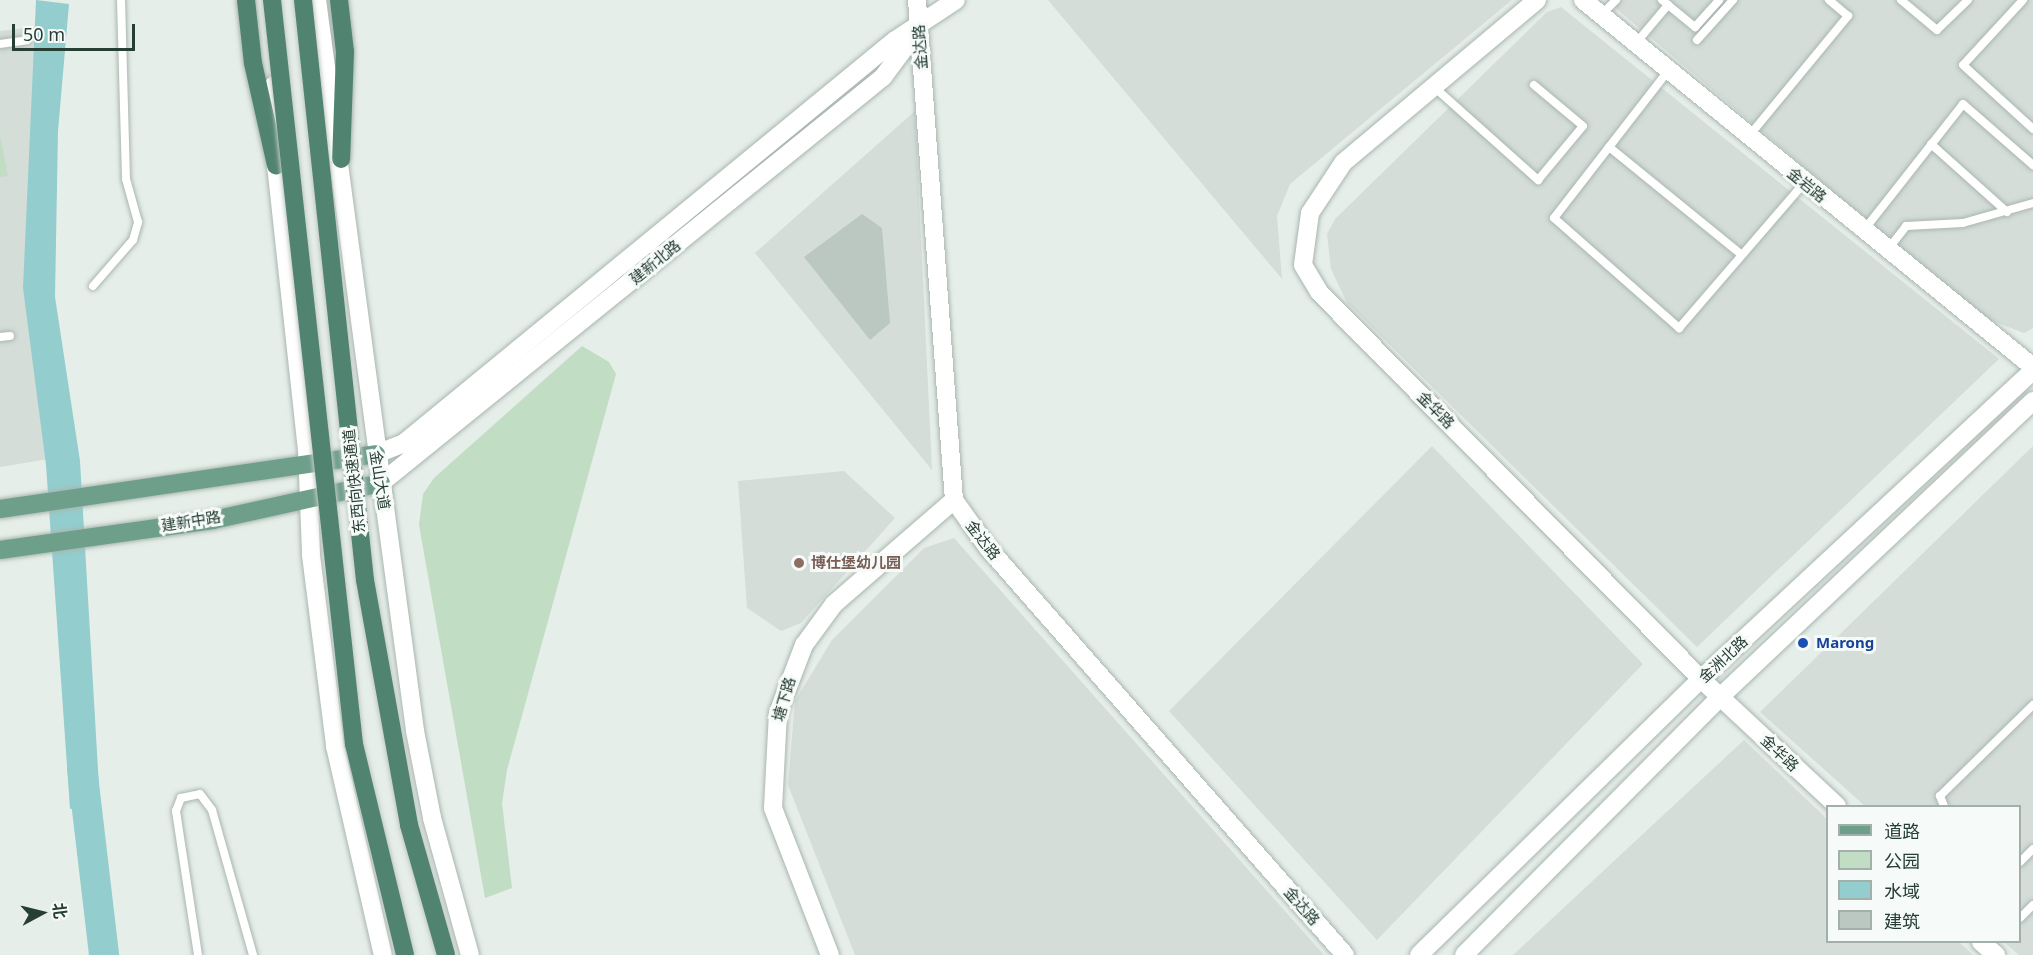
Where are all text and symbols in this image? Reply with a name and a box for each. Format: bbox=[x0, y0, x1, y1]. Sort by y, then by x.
scale bar bbox=[15, 12, 138, 50]
text: 50 m bbox=[23, 22, 65, 46]
street label: 金达路 bbox=[909, 24, 931, 70]
street label: 金岩路 bbox=[1784, 164, 1830, 206]
street label: 建新北路 bbox=[626, 236, 684, 288]
street label: 金华路 bbox=[1414, 388, 1458, 432]
street label: 东西向快速通道 bbox=[340, 428, 368, 534]
street label: 金山大道 bbox=[366, 449, 394, 511]
street label: 建新中路 bbox=[160, 507, 222, 535]
street label: 金达路 bbox=[962, 517, 1004, 563]
place label: 博仕堡幼儿园 bbox=[811, 554, 901, 572]
marker: 博仕堡幼儿园 bbox=[792, 556, 806, 570]
street label: 金洲北路 bbox=[1695, 632, 1751, 686]
marker: Marong bbox=[1794, 634, 1812, 652]
place label: Marong bbox=[1816, 634, 1874, 652]
street label: 塘下路 bbox=[769, 675, 799, 723]
street label: 金华路 bbox=[1757, 731, 1803, 775]
legend bbox=[1826, 805, 2021, 943]
text: 道路 bbox=[1884, 819, 1920, 843]
text: 公园 bbox=[1884, 849, 1920, 873]
text: 水域 bbox=[1884, 879, 1920, 903]
north arrow bbox=[12, 883, 72, 943]
street label: 金达路 bbox=[1280, 883, 1324, 929]
text: 北 bbox=[48, 902, 72, 920]
text: 建筑 bbox=[1884, 909, 1920, 933]

